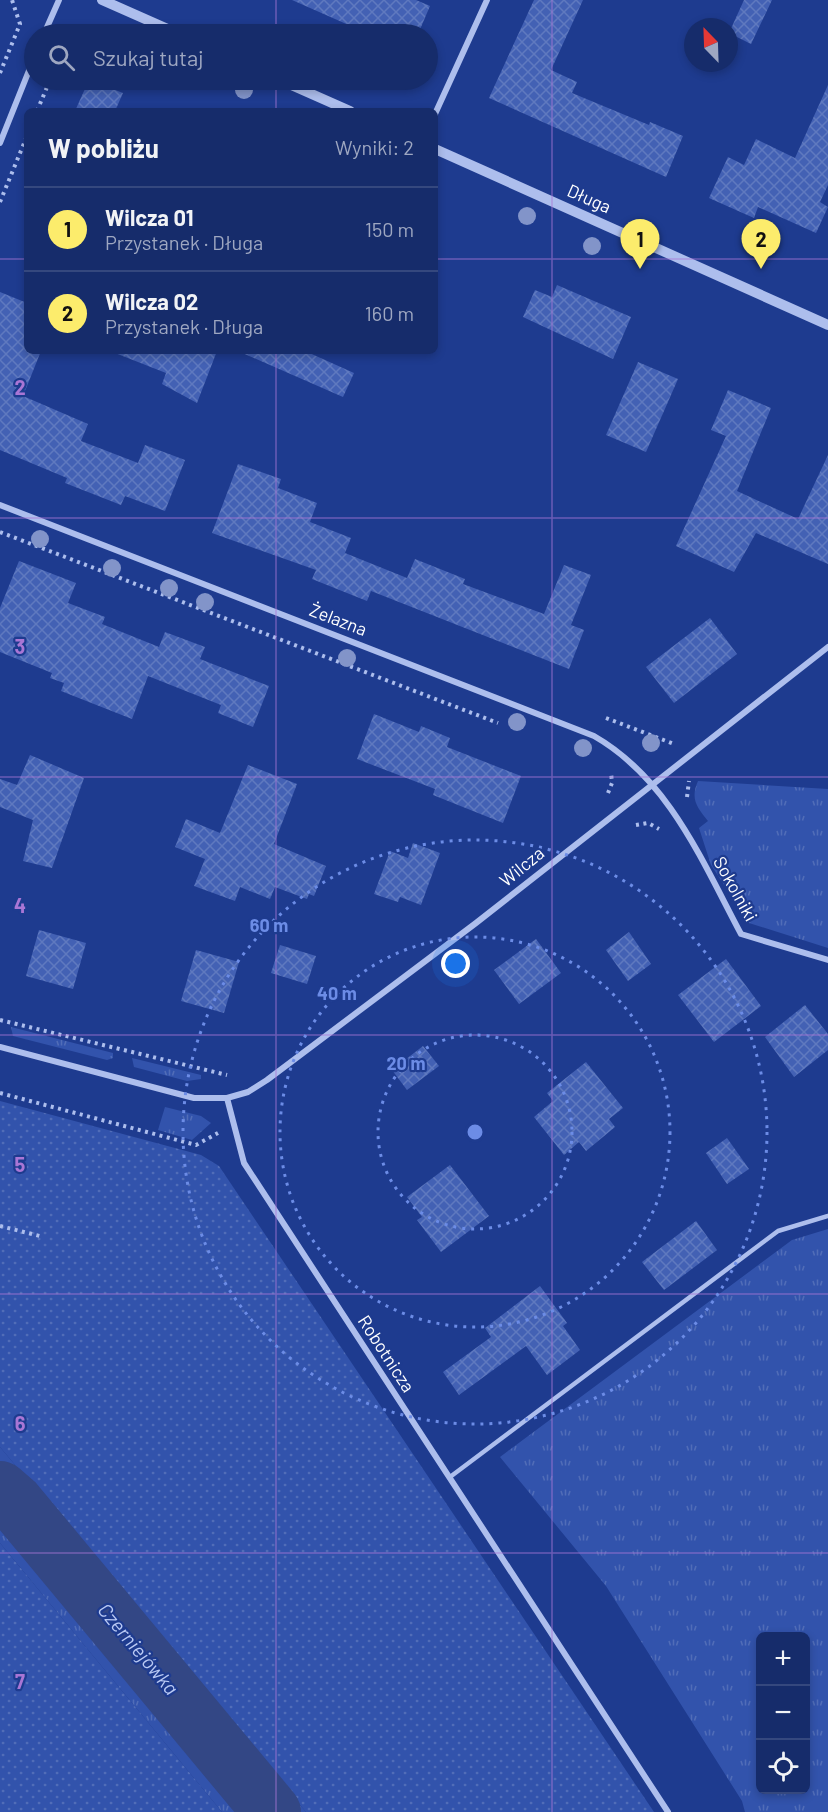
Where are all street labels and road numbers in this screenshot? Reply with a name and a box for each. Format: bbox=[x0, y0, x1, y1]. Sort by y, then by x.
street label: Długa bbox=[564, 179, 615, 217]
street label: Żelazna bbox=[307, 598, 370, 640]
street label: Wilcza bbox=[495, 842, 548, 891]
street label: Sokolniki bbox=[709, 852, 763, 925]
street label: Robotnicza bbox=[354, 1311, 420, 1396]

